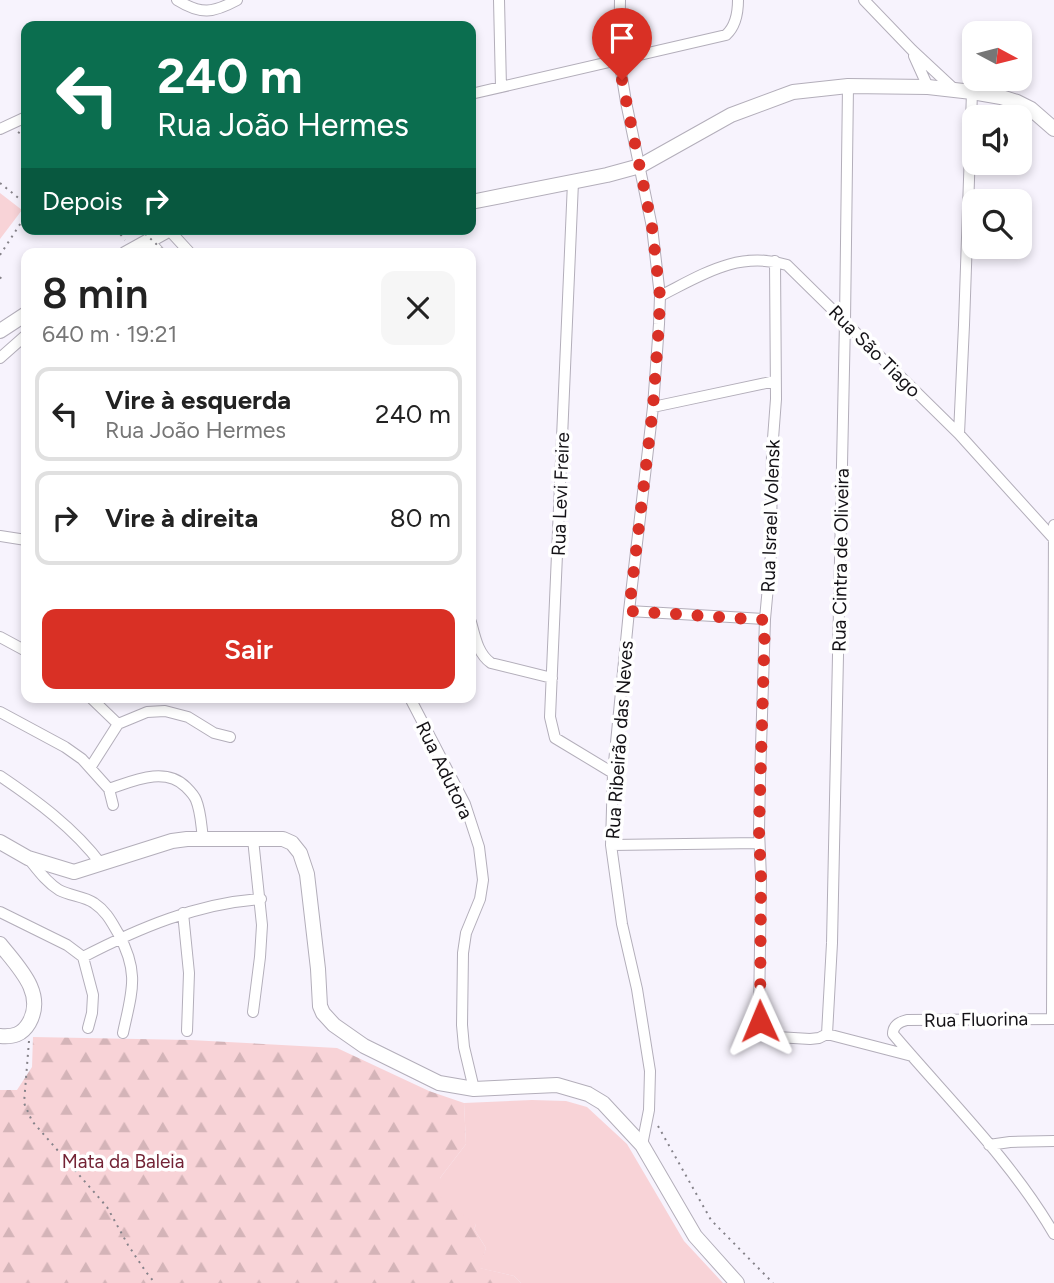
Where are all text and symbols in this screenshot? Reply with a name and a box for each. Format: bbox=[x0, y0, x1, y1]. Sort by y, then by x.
pin bbox=[592, 8, 652, 80]
icon: arrive bbox=[603, 19, 641, 57]
north arrow bbox=[962, 21, 1032, 91]
map controls bbox=[962, 21, 1032, 259]
text: 240 m bbox=[157, 46, 303, 105]
icon: left bbox=[42, 49, 133, 140]
button: sound bbox=[962, 105, 1032, 175]
text: Rua João Hermes bbox=[157, 106, 409, 144]
icon: right bbox=[137, 182, 175, 220]
text: Depois bbox=[42, 185, 123, 217]
button: search bbox=[962, 189, 1032, 259]
text: 8 min bbox=[42, 268, 148, 319]
button: close bbox=[381, 271, 455, 345]
street label: Rua São Tiago bbox=[824, 301, 925, 402]
text: 640 m · 19:21 bbox=[42, 320, 177, 348]
text: Vire à esquerda bbox=[105, 384, 291, 416]
icon: left bbox=[46, 395, 84, 433]
text: 240 m bbox=[375, 398, 451, 430]
text: Rua João Hermes bbox=[105, 416, 286, 444]
street label: Rua Levi Freire bbox=[547, 432, 574, 556]
street label: Rua Israel Volensk bbox=[756, 438, 785, 593]
street label: Rua Cintra de Oliveira bbox=[827, 468, 854, 652]
icon: right bbox=[46, 499, 84, 537]
text: Vire à direita bbox=[105, 502, 258, 534]
text: 80 m bbox=[390, 502, 451, 534]
button: Sair bbox=[42, 609, 455, 689]
street label: Rua Ribeirão das Neves bbox=[601, 640, 638, 840]
street label: Rua Adutora bbox=[411, 718, 478, 823]
position arrow bbox=[723, 984, 797, 1058]
street label: Rua Fluorina bbox=[924, 1007, 1028, 1032]
park label: Mata da Baleia bbox=[62, 1150, 184, 1173]

